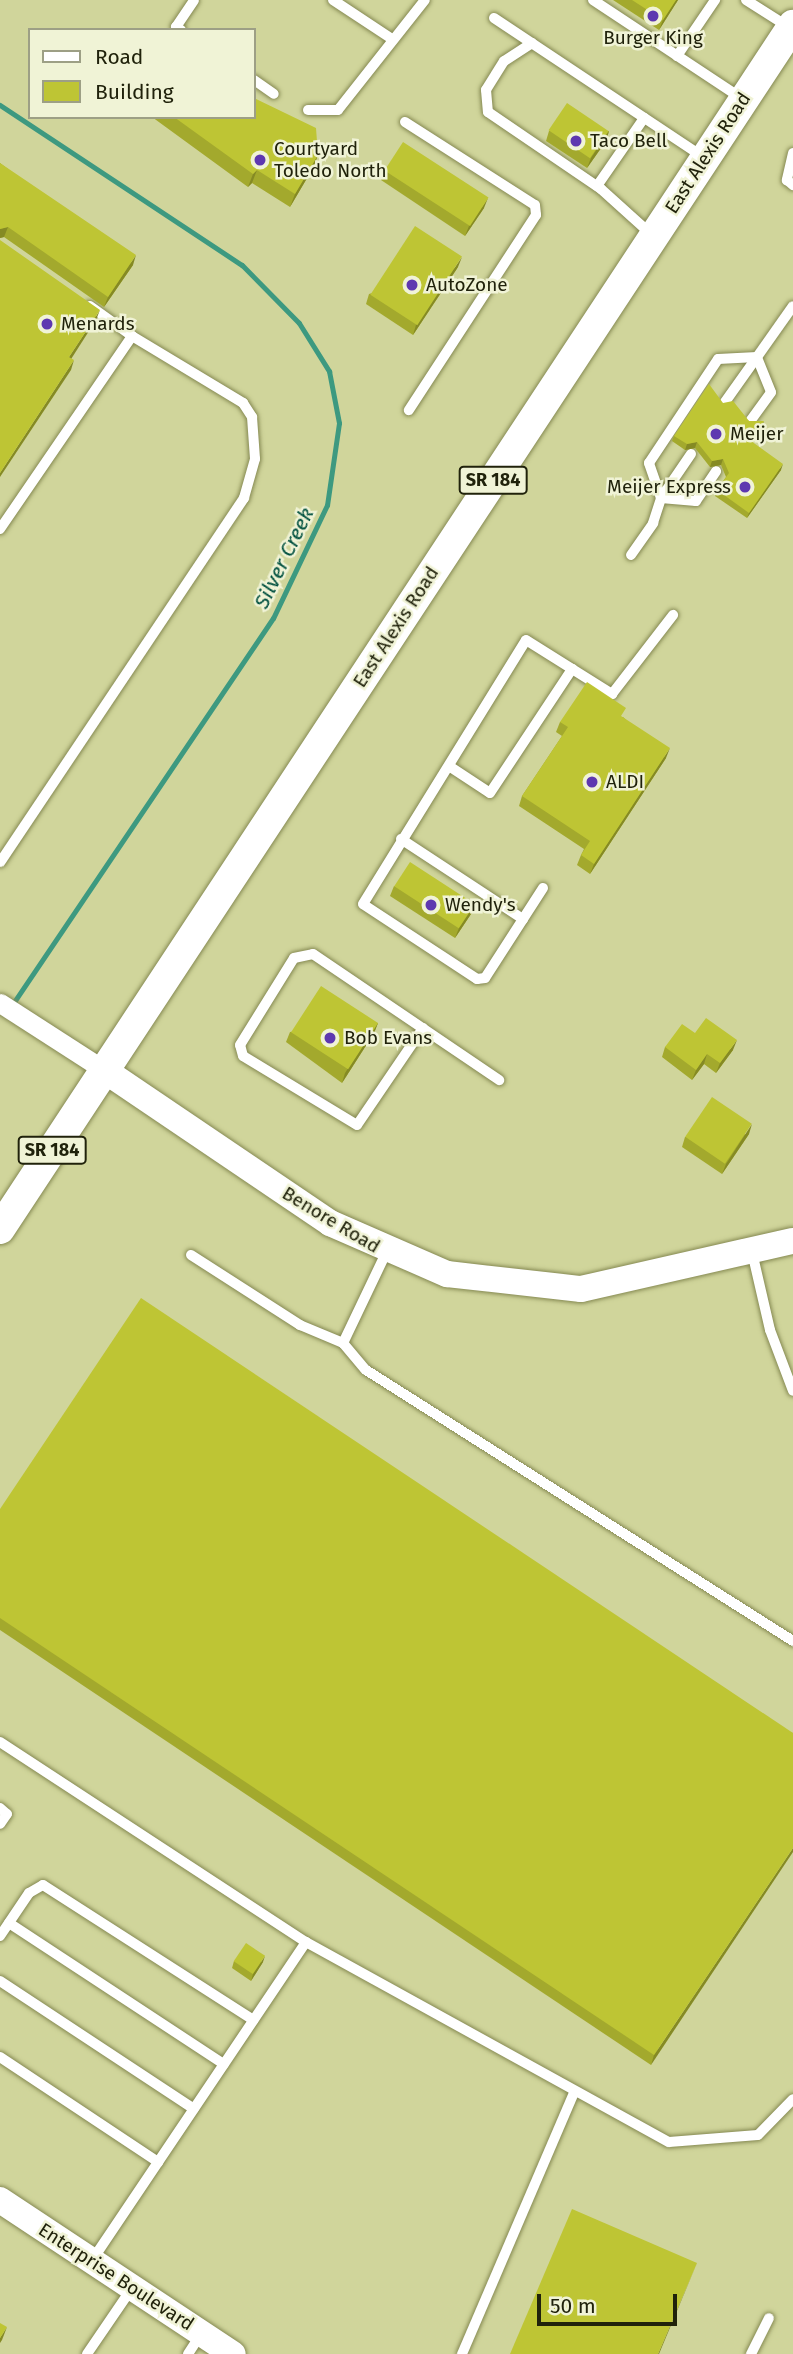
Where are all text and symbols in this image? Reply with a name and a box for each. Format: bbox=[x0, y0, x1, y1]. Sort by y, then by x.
marker: Burger King bbox=[645, 8, 661, 24]
place label: Burger King bbox=[603, 27, 703, 49]
legend bbox=[28, 28, 256, 119]
text: Road bbox=[95, 44, 143, 70]
text: Building bbox=[95, 79, 174, 105]
street label: East Alexis Road bbox=[660, 88, 756, 218]
place label: Taco Bell bbox=[590, 130, 667, 152]
marker: Taco Bell bbox=[568, 133, 584, 149]
place label: Courtyard Toledo North bbox=[274, 138, 387, 182]
marker: Courtyard Toledo North bbox=[252, 152, 268, 168]
place label: AutoZone bbox=[426, 274, 508, 296]
marker: AutoZone bbox=[404, 277, 420, 293]
place label: Menards bbox=[61, 313, 135, 335]
marker: Menards bbox=[39, 316, 55, 332]
place label: Meijer bbox=[730, 423, 784, 445]
marker: Meijer bbox=[708, 426, 724, 442]
road number: SR 184 bbox=[458, 466, 528, 494]
place label: Meijer Express bbox=[607, 476, 731, 498]
marker: Meijer Express bbox=[737, 479, 753, 495]
water label: Silver Creek bbox=[249, 503, 319, 613]
street label: East Alexis Road bbox=[348, 562, 444, 692]
place label: ALDI bbox=[606, 771, 644, 793]
marker: ALDI bbox=[584, 774, 600, 790]
place label: Wendy's bbox=[445, 894, 516, 916]
marker: Wendy's bbox=[423, 897, 439, 913]
place label: Bob Evans bbox=[344, 1027, 432, 1049]
marker: Bob Evans bbox=[322, 1030, 338, 1046]
road number: SR 184 bbox=[17, 1135, 87, 1164]
street label: Benore Road bbox=[278, 1182, 384, 1258]
street label: Enterprise Boulevard bbox=[34, 2218, 198, 2336]
scale bar bbox=[541, 2280, 681, 2324]
text: 50 m bbox=[550, 2293, 596, 2319]

